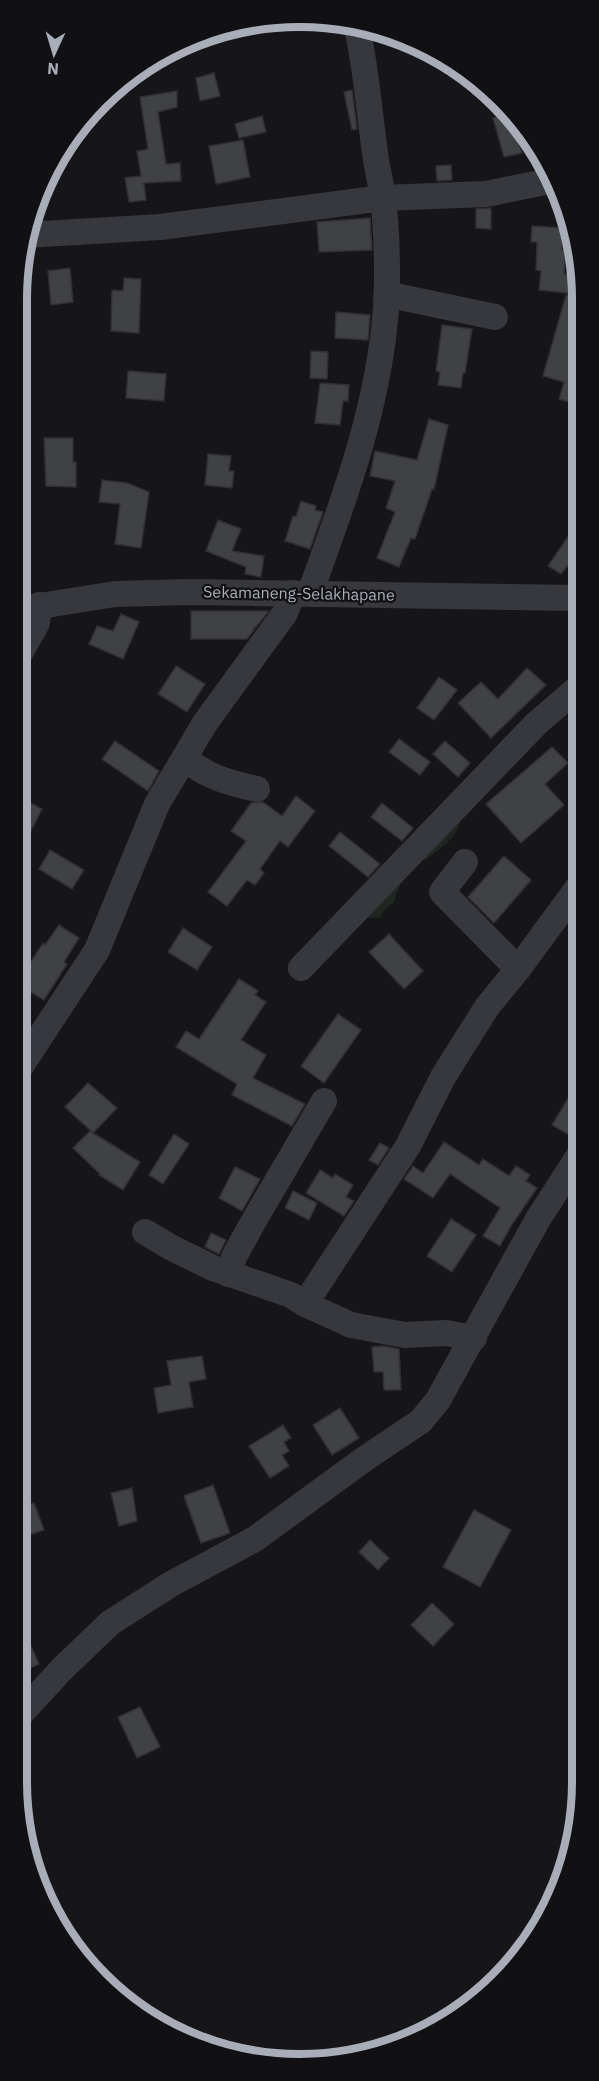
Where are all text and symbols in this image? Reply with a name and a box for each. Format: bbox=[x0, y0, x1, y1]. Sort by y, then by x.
north arrow bbox=[24, 24, 84, 84]
text: N bbox=[46, 59, 59, 79]
street label: Sekamaneng-Selakhapane bbox=[203, 581, 395, 605]

